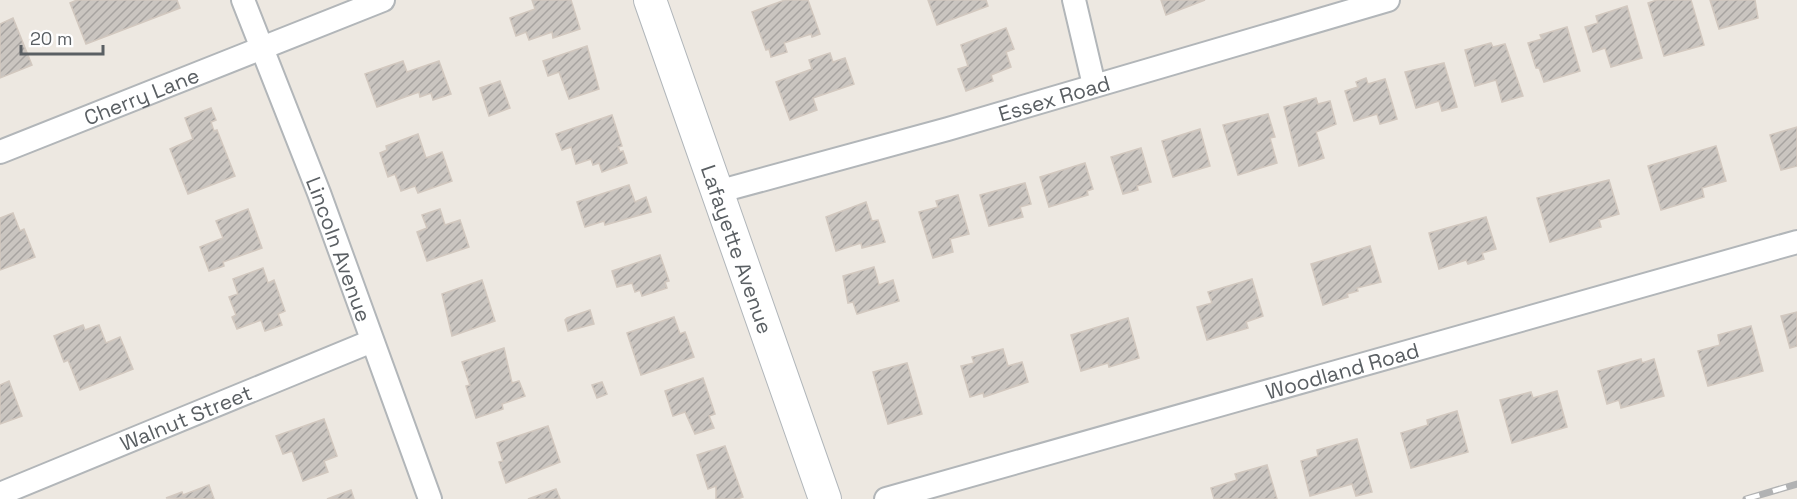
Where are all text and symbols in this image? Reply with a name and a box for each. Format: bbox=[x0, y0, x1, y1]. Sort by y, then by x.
scale bar bbox=[21, 18, 104, 56]
text: 20 m bbox=[30, 27, 73, 50]
street label: Cherry Lane bbox=[80, 61, 203, 131]
street label: Essex Road bbox=[995, 69, 1113, 127]
street label: Lafayette Avenue bbox=[695, 161, 779, 337]
street label: Lincoln Avenue bbox=[300, 173, 378, 325]
street label: Woodland Road bbox=[1262, 336, 1422, 405]
street label: Walnut Street bbox=[116, 378, 256, 457]

